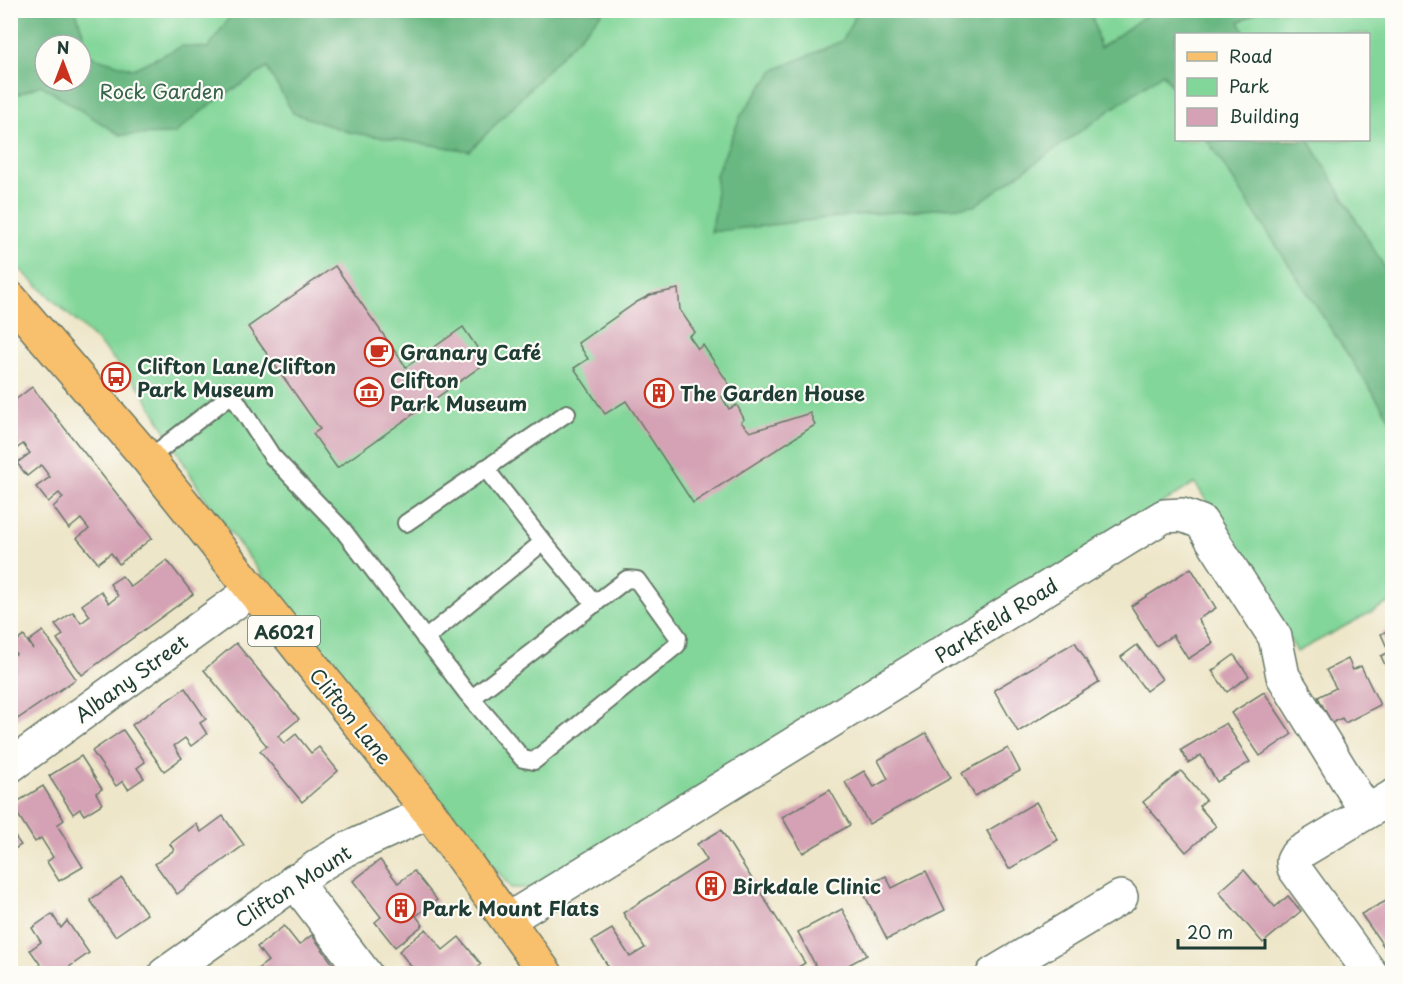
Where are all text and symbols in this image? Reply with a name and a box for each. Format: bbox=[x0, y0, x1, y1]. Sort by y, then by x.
north arrow bbox=[33, 33, 93, 93]
legend bbox=[1175, 33, 1370, 141]
text: N bbox=[57, 35, 69, 59]
text: Road bbox=[1229, 42, 1273, 69]
text: Park bbox=[1229, 72, 1269, 99]
park label: Rock Garden bbox=[100, 76, 224, 106]
text: Building bbox=[1229, 102, 1299, 129]
cafe icon: Granary Café bbox=[363, 336, 395, 368]
place label: Granary Café bbox=[400, 337, 541, 367]
place label: Clifton Lane/Clifton Park Museum bbox=[137, 351, 336, 404]
bus stop icon: Clifton Lane/Clifton Park Museum bbox=[100, 361, 132, 393]
place label: Clifton Park Museum bbox=[390, 365, 527, 418]
museum icon: Clifton Park Museum bbox=[353, 376, 385, 408]
building icon: The Garden House bbox=[643, 377, 675, 409]
place label: The Garden House bbox=[680, 378, 865, 408]
street label: Parkfield Road bbox=[929, 570, 1063, 670]
road number: A6021 bbox=[248, 616, 320, 646]
street label: Albany Street bbox=[68, 626, 194, 730]
street label: Clifton Lane bbox=[303, 661, 399, 771]
street label: Clifton Mount bbox=[229, 837, 357, 935]
building icon: Birkdale Clinic bbox=[695, 870, 727, 902]
place label: Birkdale Clinic bbox=[732, 871, 881, 901]
building icon: Park Mount Flats bbox=[385, 892, 417, 924]
place label: Park Mount Flats bbox=[422, 893, 599, 923]
scale bar bbox=[1178, 912, 1265, 950]
text: 20 m bbox=[1187, 918, 1233, 945]

